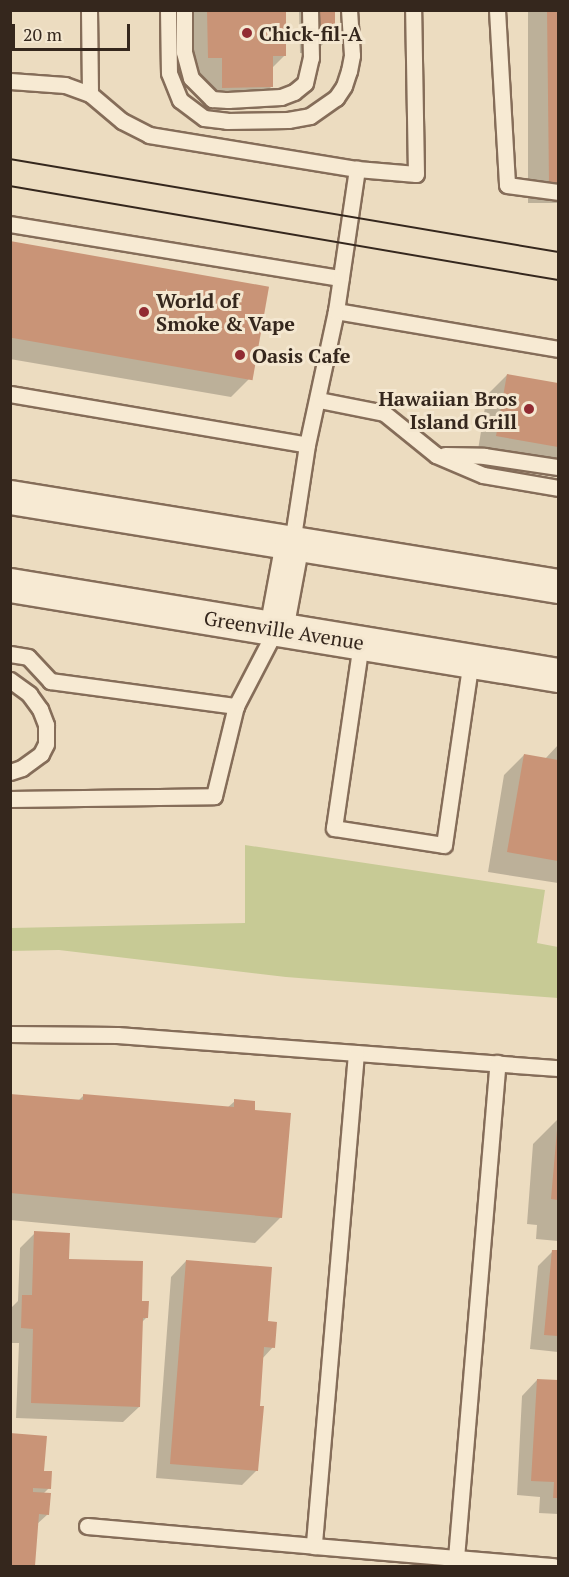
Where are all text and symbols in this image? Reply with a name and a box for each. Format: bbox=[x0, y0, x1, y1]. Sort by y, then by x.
scale bar bbox=[15, 12, 134, 50]
place label: Chick-fil-A bbox=[259, 21, 362, 45]
text: 20 m bbox=[23, 22, 62, 46]
marker: Chick-fil-A bbox=[240, 26, 254, 40]
place label: World of Smoke & Vape bbox=[156, 288, 295, 335]
marker: World of Smoke & Vape bbox=[137, 305, 151, 319]
place label: Oasis Cafe bbox=[252, 343, 350, 367]
marker: Oasis Cafe bbox=[233, 348, 247, 362]
place label: Hawaiian Bros Island Grill bbox=[378, 386, 517, 433]
marker: Hawaiian Bros Island Grill bbox=[522, 402, 536, 416]
street label: Greenville Avenue bbox=[202, 605, 366, 655]

